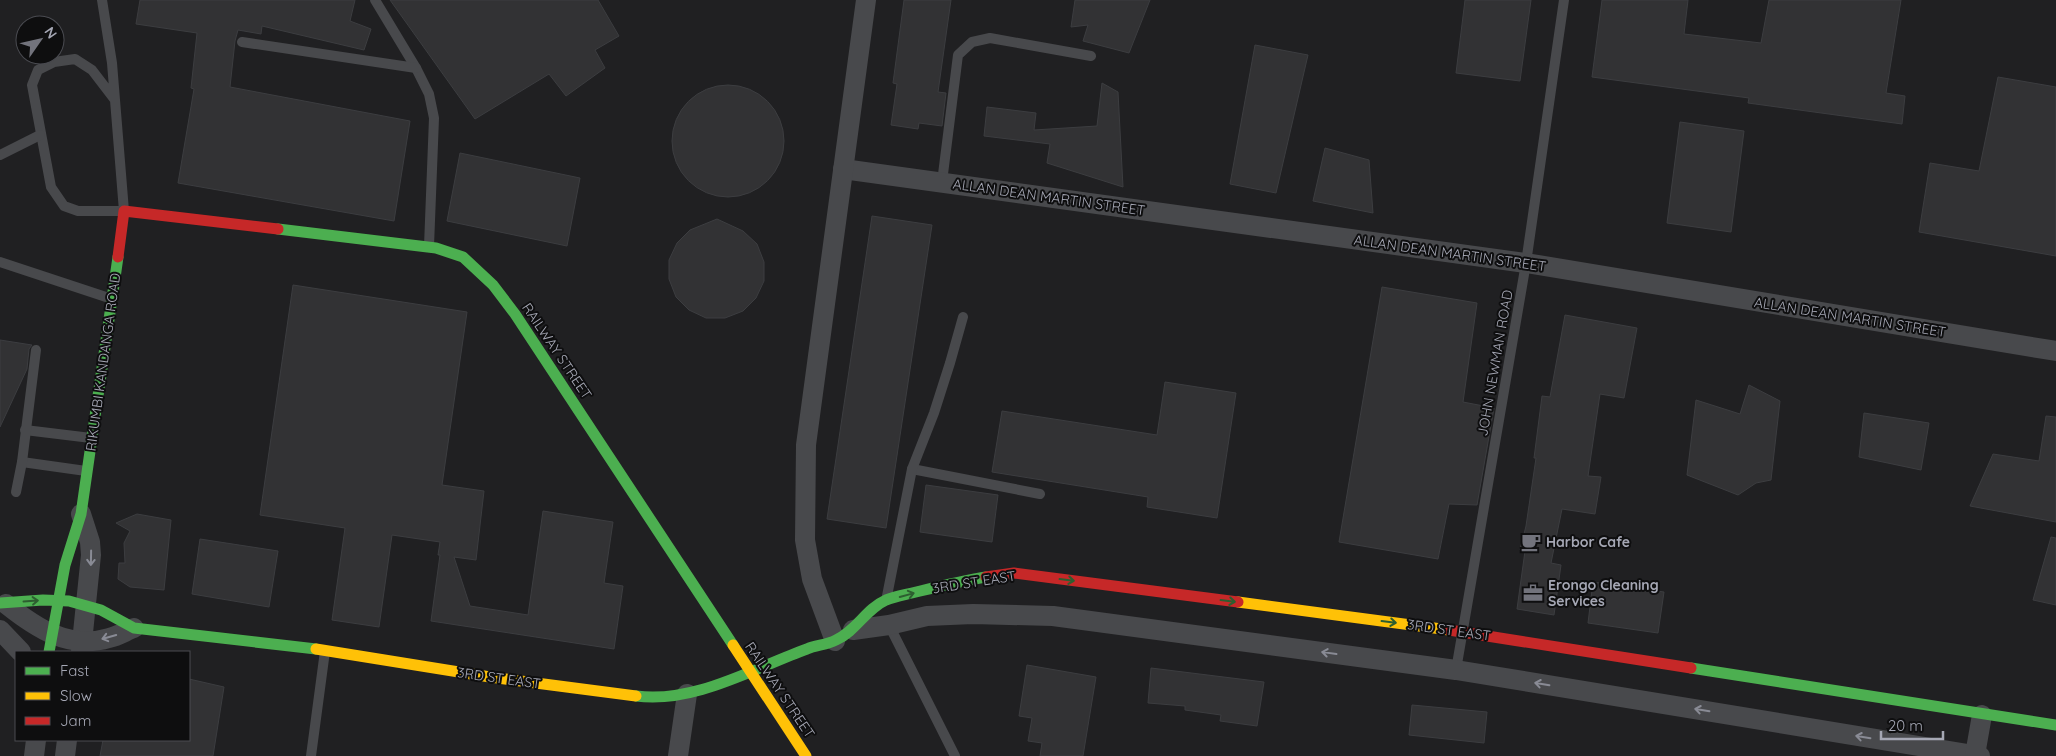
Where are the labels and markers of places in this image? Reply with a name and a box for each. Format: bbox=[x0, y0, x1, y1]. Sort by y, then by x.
cafe icon: Harbor Cafe bbox=[1520, 531, 1542, 553]
place label: Harbor Cafe bbox=[1546, 533, 1630, 551]
place label: Erongo Cleaning Services bbox=[1548, 576, 1659, 610]
office icon: Erongo Cleaning Services bbox=[1522, 582, 1544, 604]

